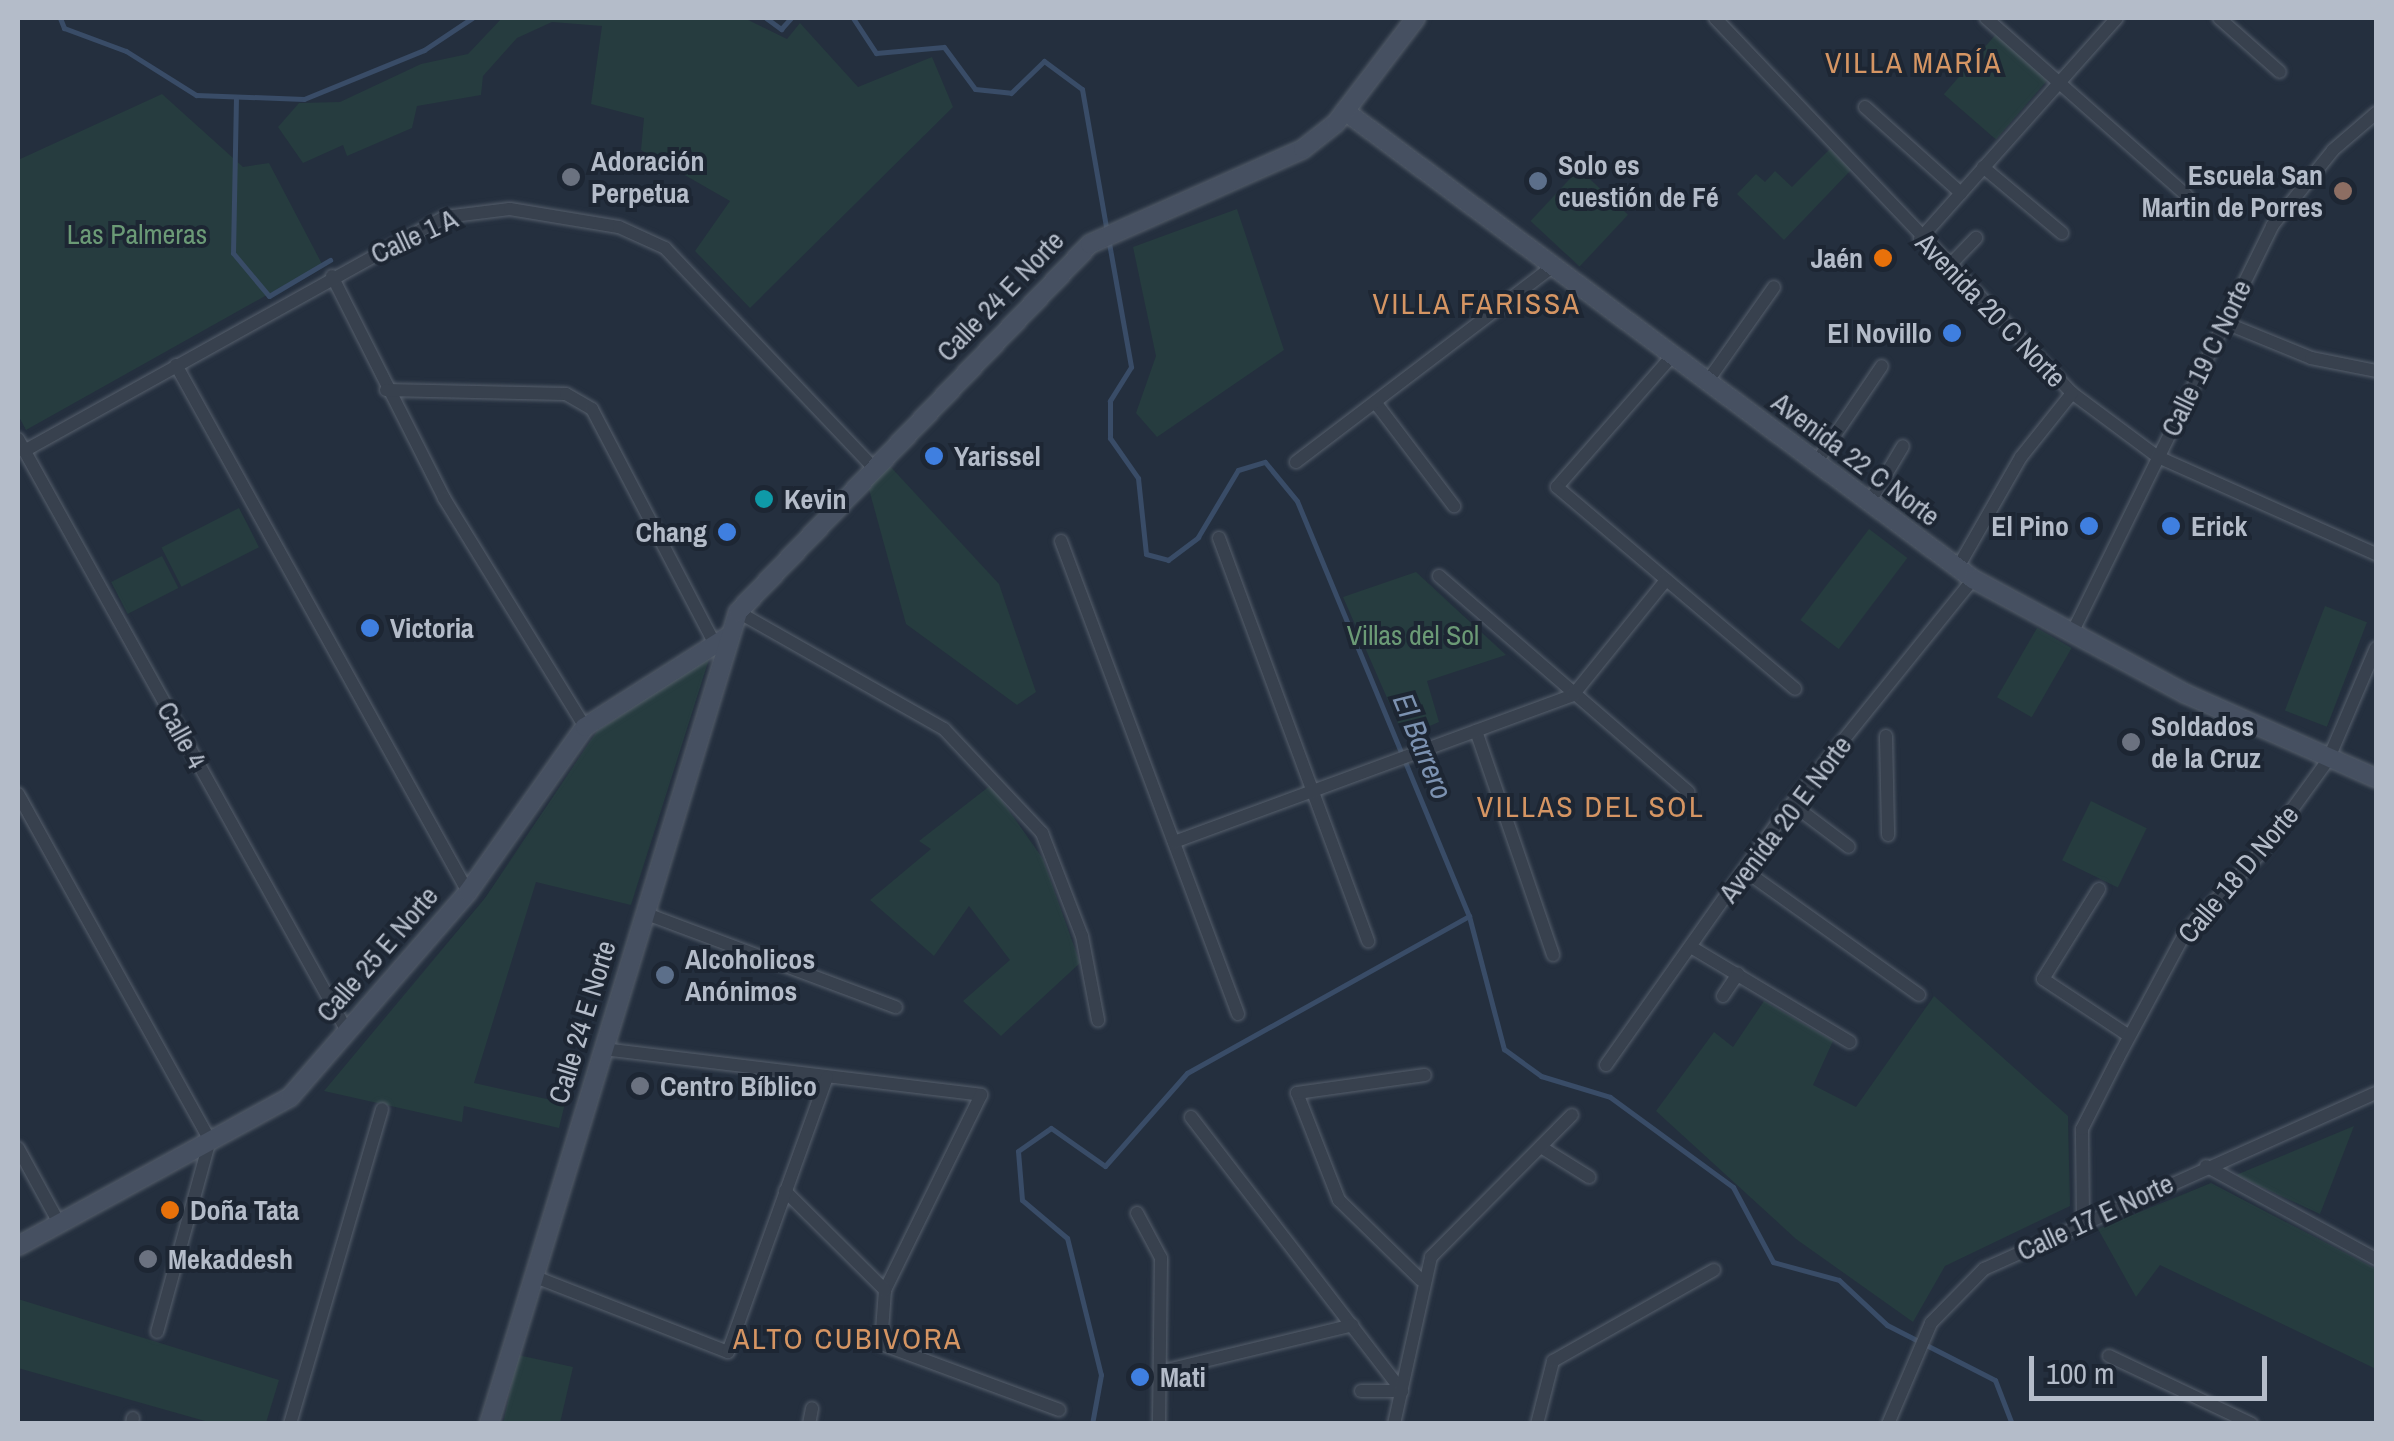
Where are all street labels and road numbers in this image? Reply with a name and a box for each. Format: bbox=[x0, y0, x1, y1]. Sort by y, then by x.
street label: Calle 1 A bbox=[365, 201, 463, 271]
street label: Calle 24 E Norte bbox=[929, 224, 1071, 368]
street label: Avenida 20 C Norte bbox=[1909, 226, 2073, 394]
street label: Calle 19 C Norte bbox=[2154, 274, 2258, 442]
street label: Avenida 22 C Norte bbox=[1766, 385, 1946, 533]
street label: Calle 4 bbox=[150, 696, 214, 774]
street label: Avenida 20 E Norte bbox=[1711, 729, 1859, 909]
street label: Calle 18 D Norte bbox=[2171, 798, 2305, 950]
street label: Calle 25 E Norte bbox=[309, 879, 445, 1029]
street label: Calle 24 E Norte bbox=[541, 937, 623, 1107]
street label: Calle 17 E Norte bbox=[2012, 1166, 2178, 1268]

